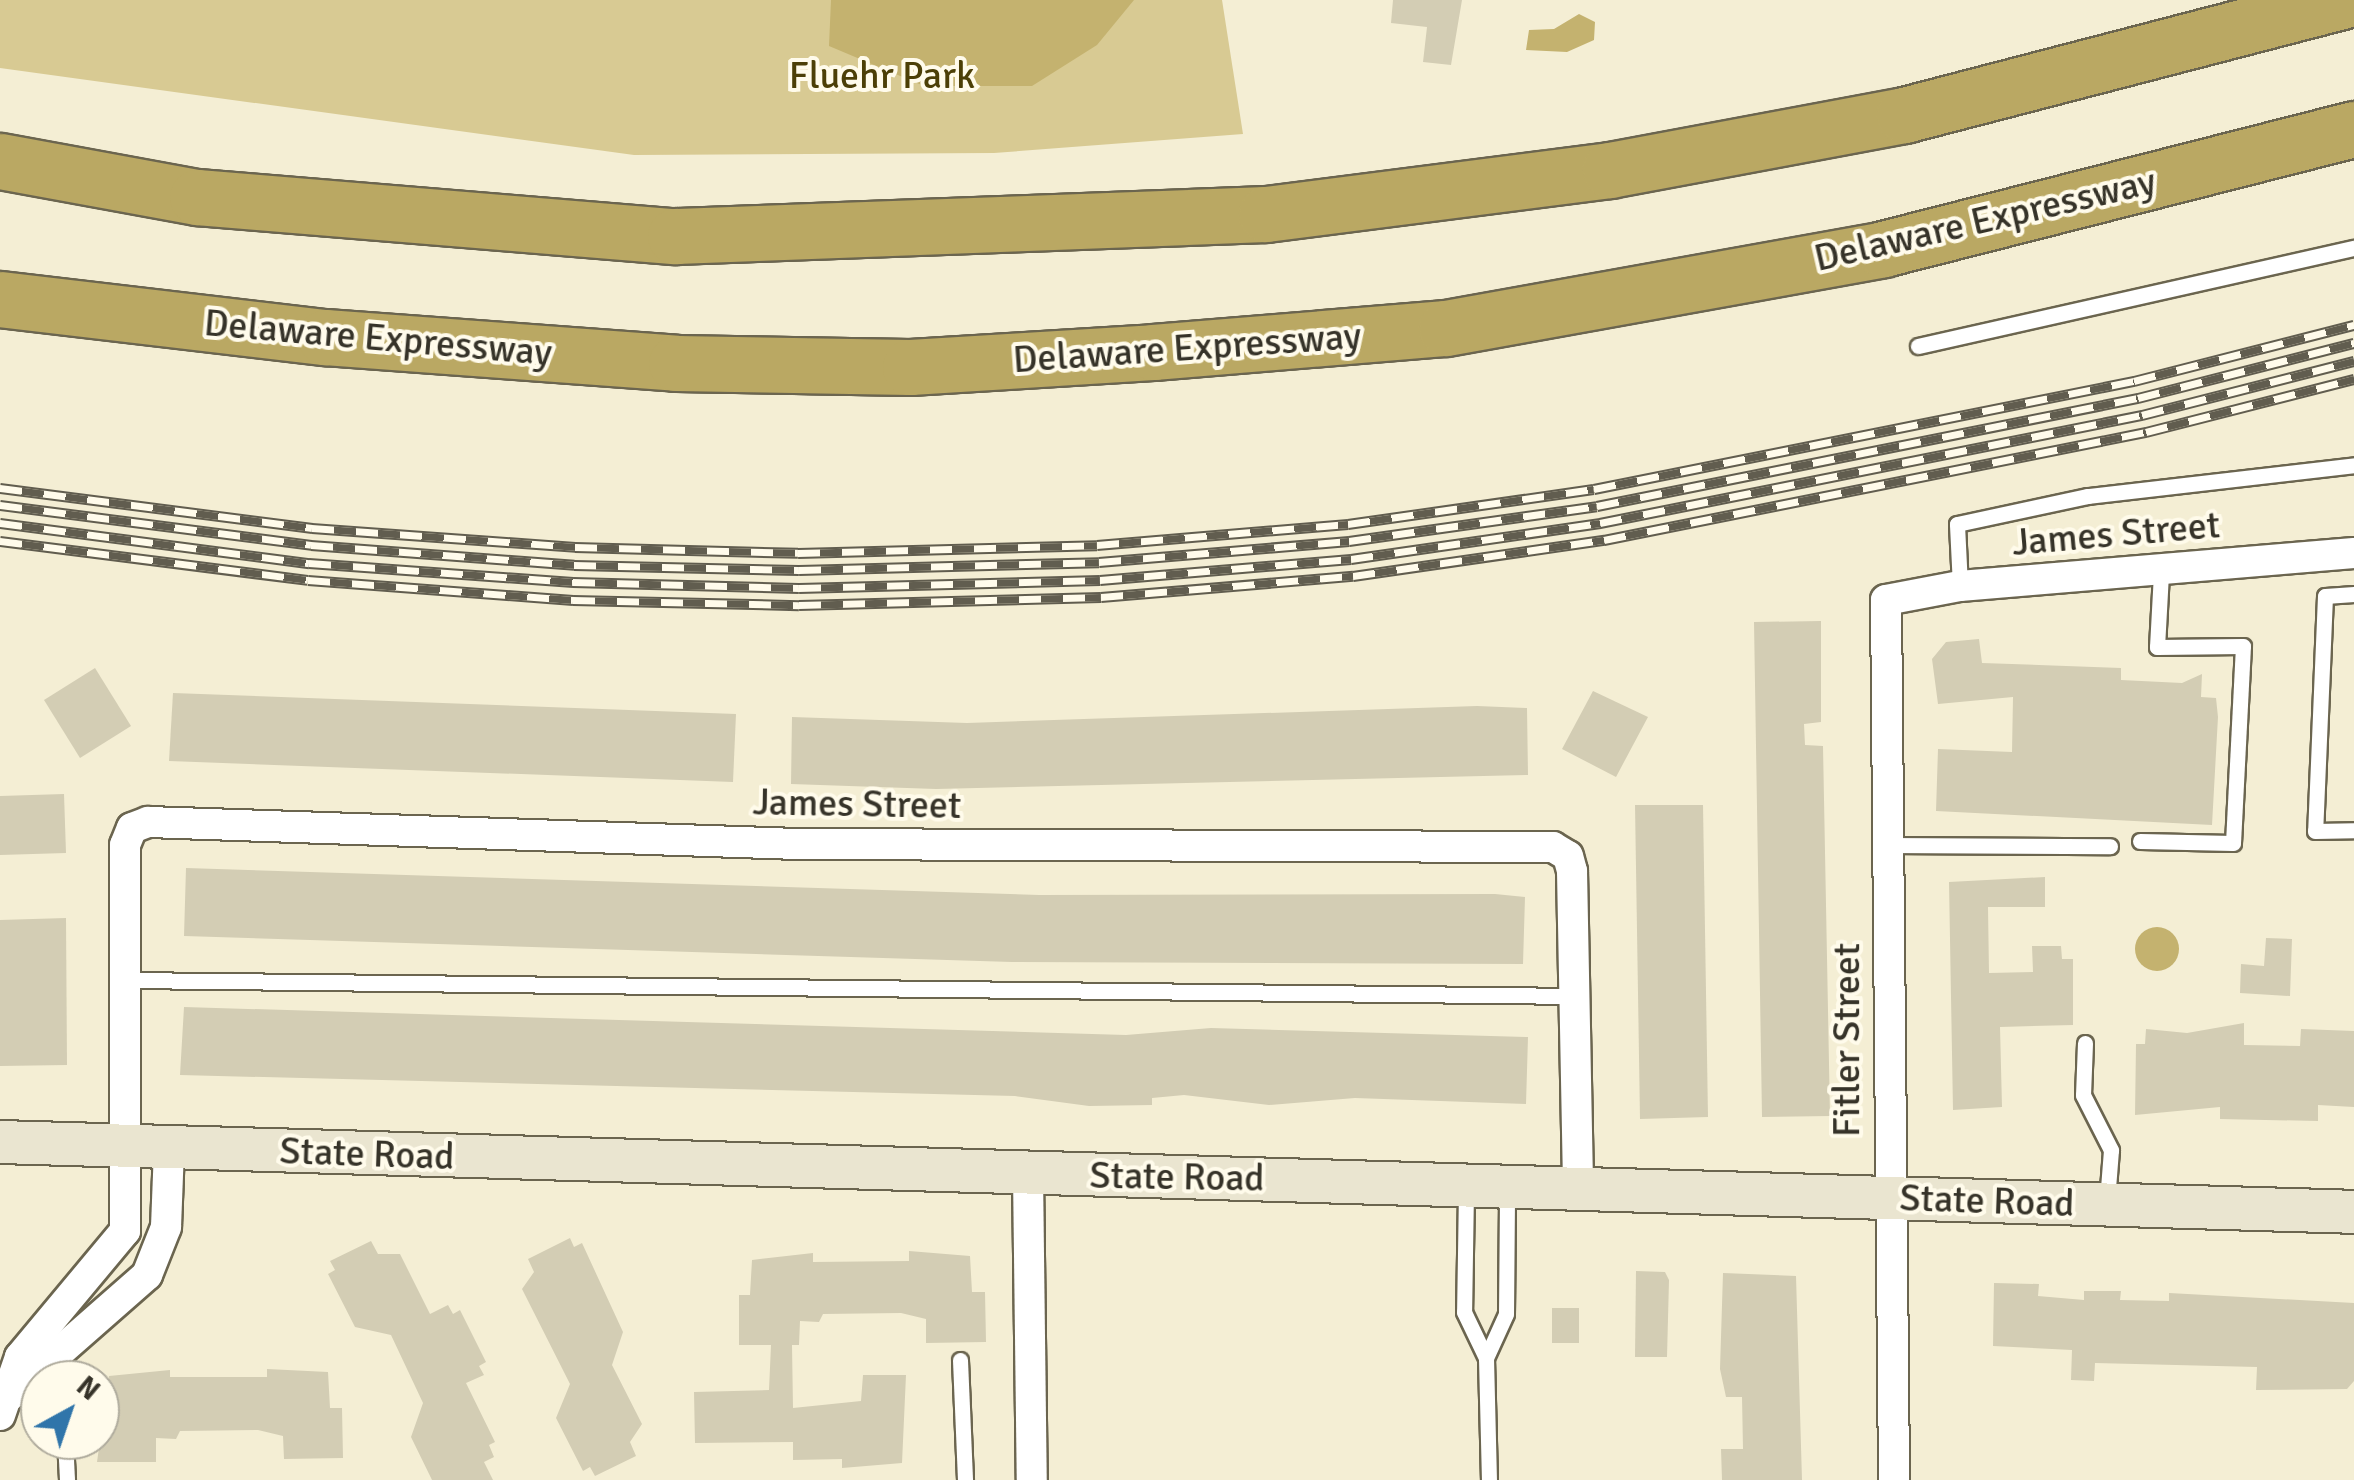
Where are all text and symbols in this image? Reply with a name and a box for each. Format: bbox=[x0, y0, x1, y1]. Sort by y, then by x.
park label: Fluehr Park bbox=[789, 53, 975, 99]
street label: Delaware Expressway bbox=[1810, 159, 2160, 281]
street label: Delaware Expressway bbox=[202, 300, 554, 376]
street label: Delaware Expressway bbox=[1011, 313, 1363, 383]
street label: James Street bbox=[2010, 502, 2222, 566]
street label: James Street bbox=[752, 779, 962, 829]
street label: Fitler Street bbox=[1824, 943, 1870, 1137]
street label: State Road bbox=[279, 1128, 455, 1180]
street label: State Road bbox=[1089, 1153, 1265, 1201]
street label: State Road bbox=[1899, 1175, 2075, 1227]
north arrow bbox=[20, 1360, 120, 1460]
text: N bbox=[70, 1369, 106, 1408]

